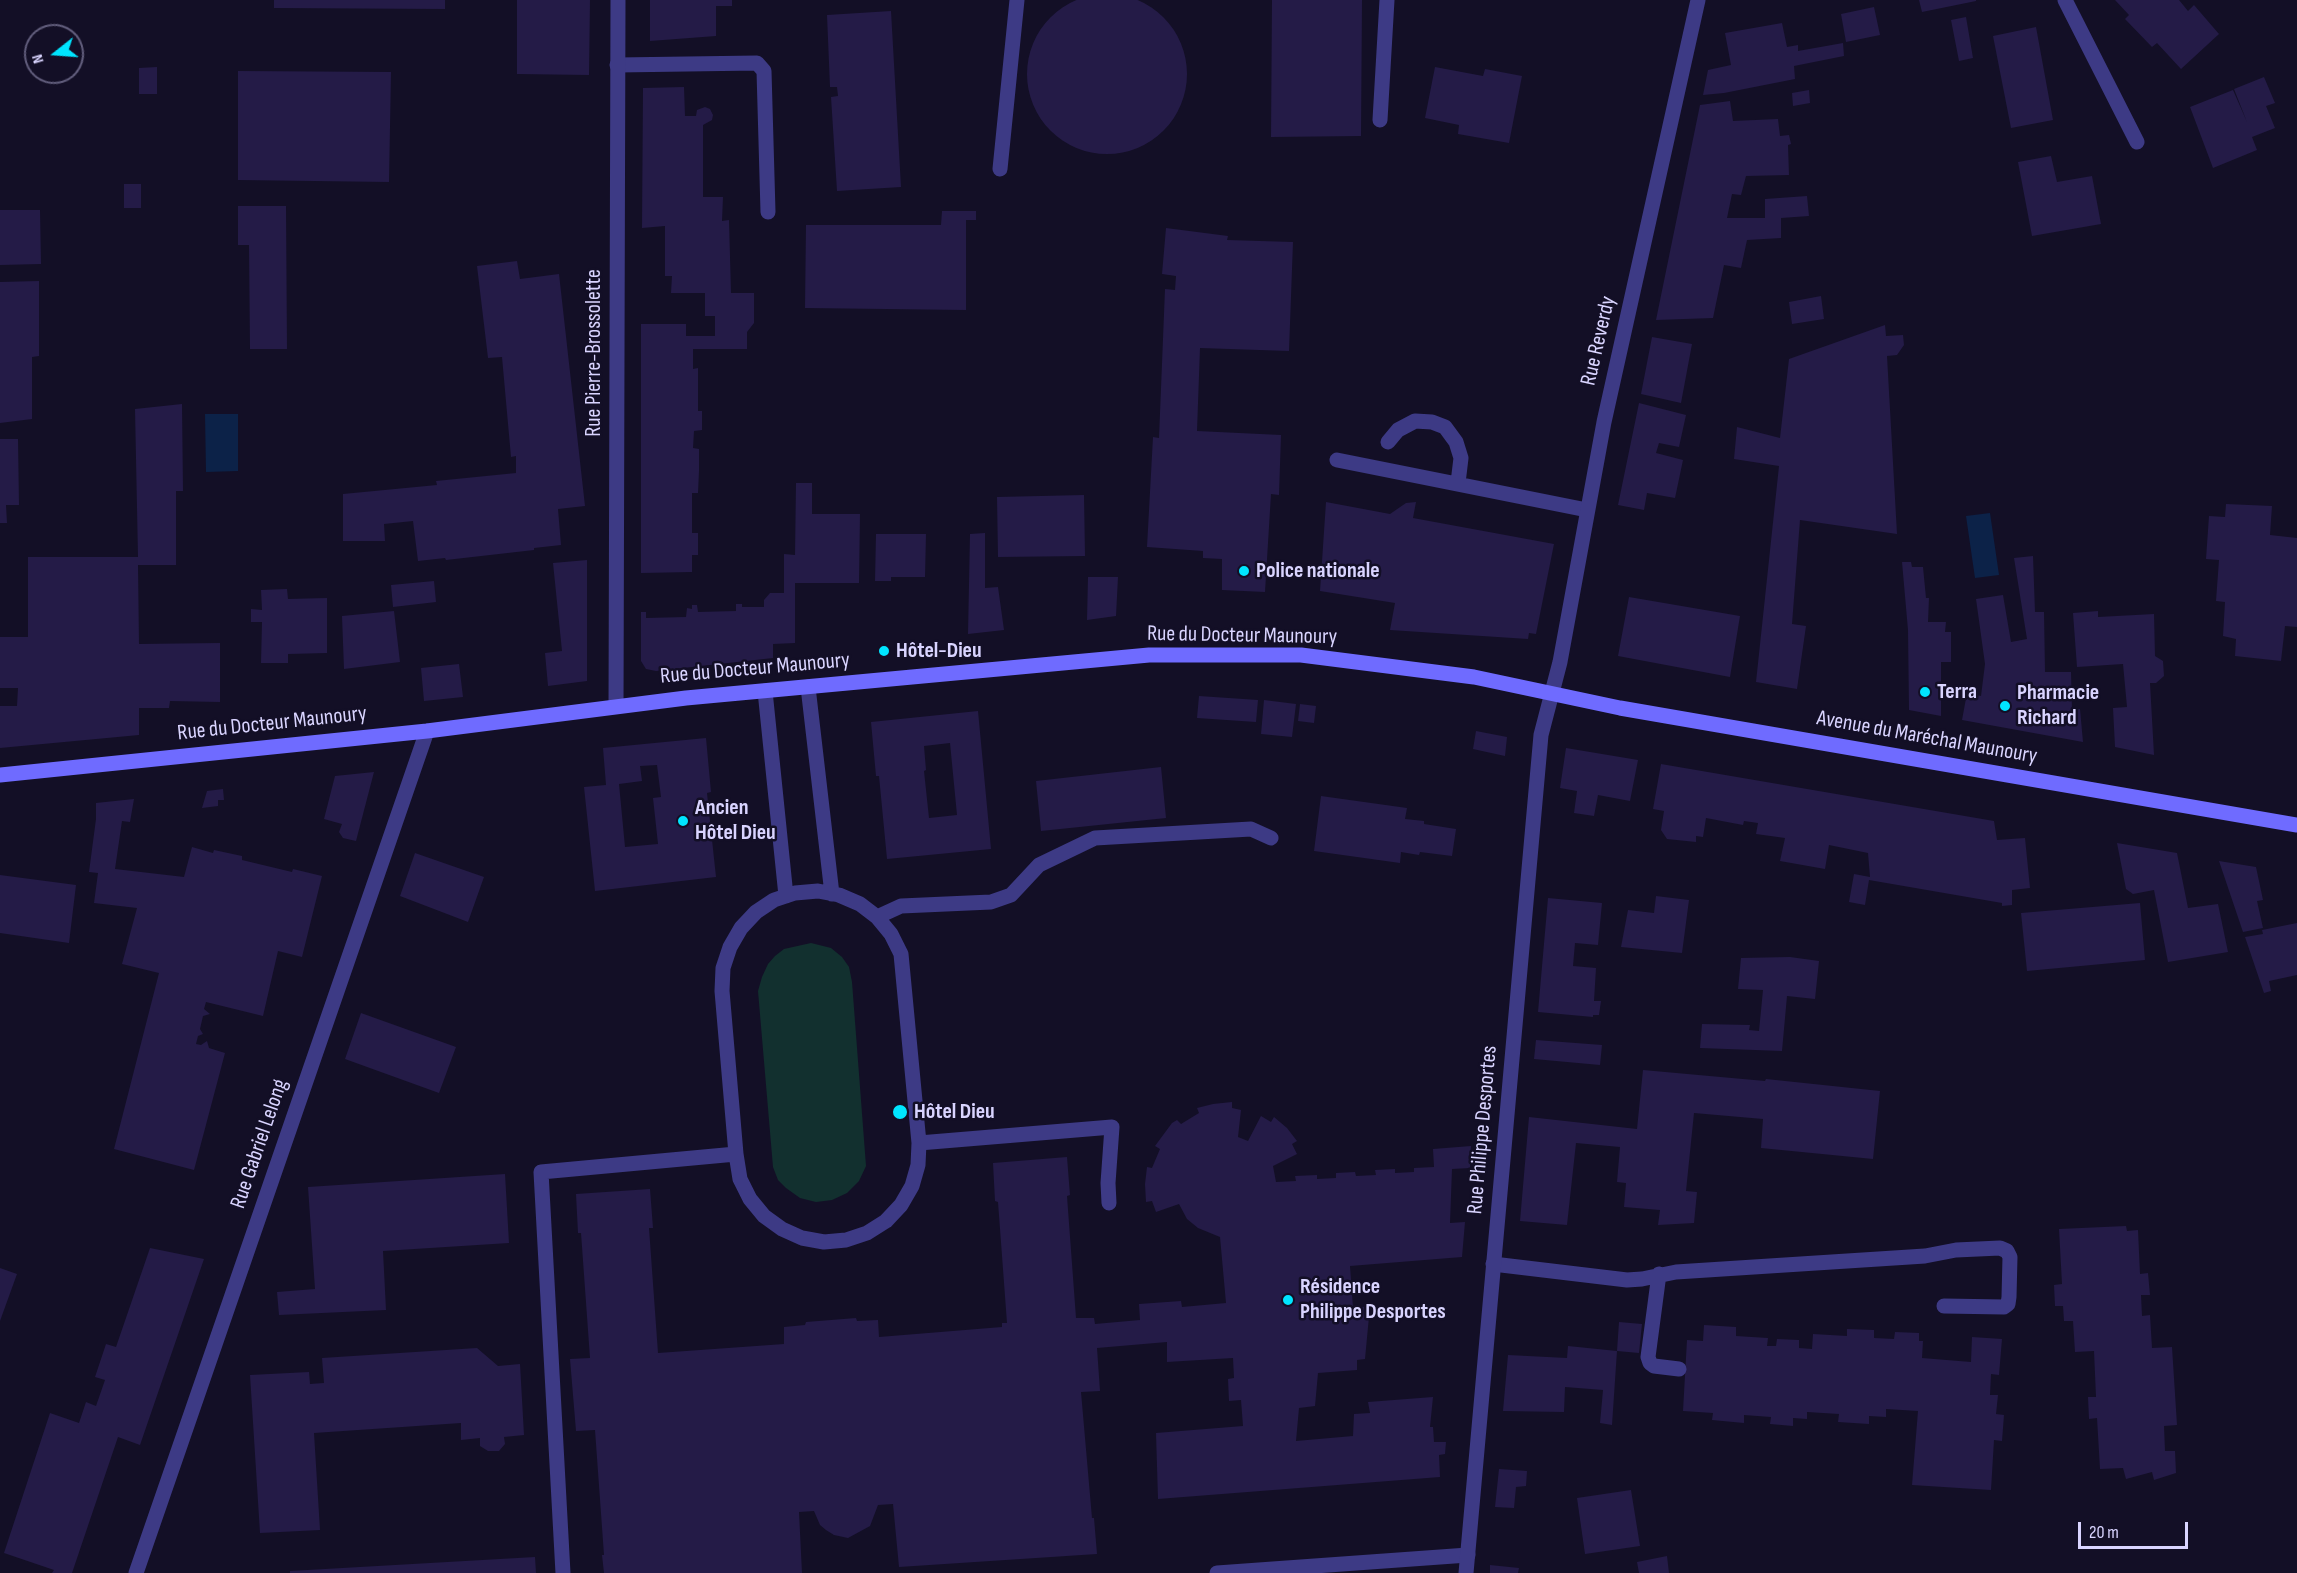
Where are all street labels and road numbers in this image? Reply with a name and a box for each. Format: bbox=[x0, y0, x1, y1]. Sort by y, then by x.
street label: Rue Pierre-Brossolette bbox=[581, 269, 607, 437]
street label: Rue Reverdy bbox=[1576, 294, 1622, 388]
street label: Rue du Docteur Maunoury bbox=[1147, 621, 1337, 651]
street label: Rue du Docteur Maunoury bbox=[659, 648, 851, 690]
street label: Rue du Docteur Maunoury bbox=[176, 701, 368, 747]
street label: Avenue du Maréchal Maunoury bbox=[1815, 706, 2039, 770]
street label: Rue Philippe Desportes bbox=[1462, 1044, 1504, 1216]
street label: Rue Gabriel Lelong bbox=[226, 1076, 294, 1212]

